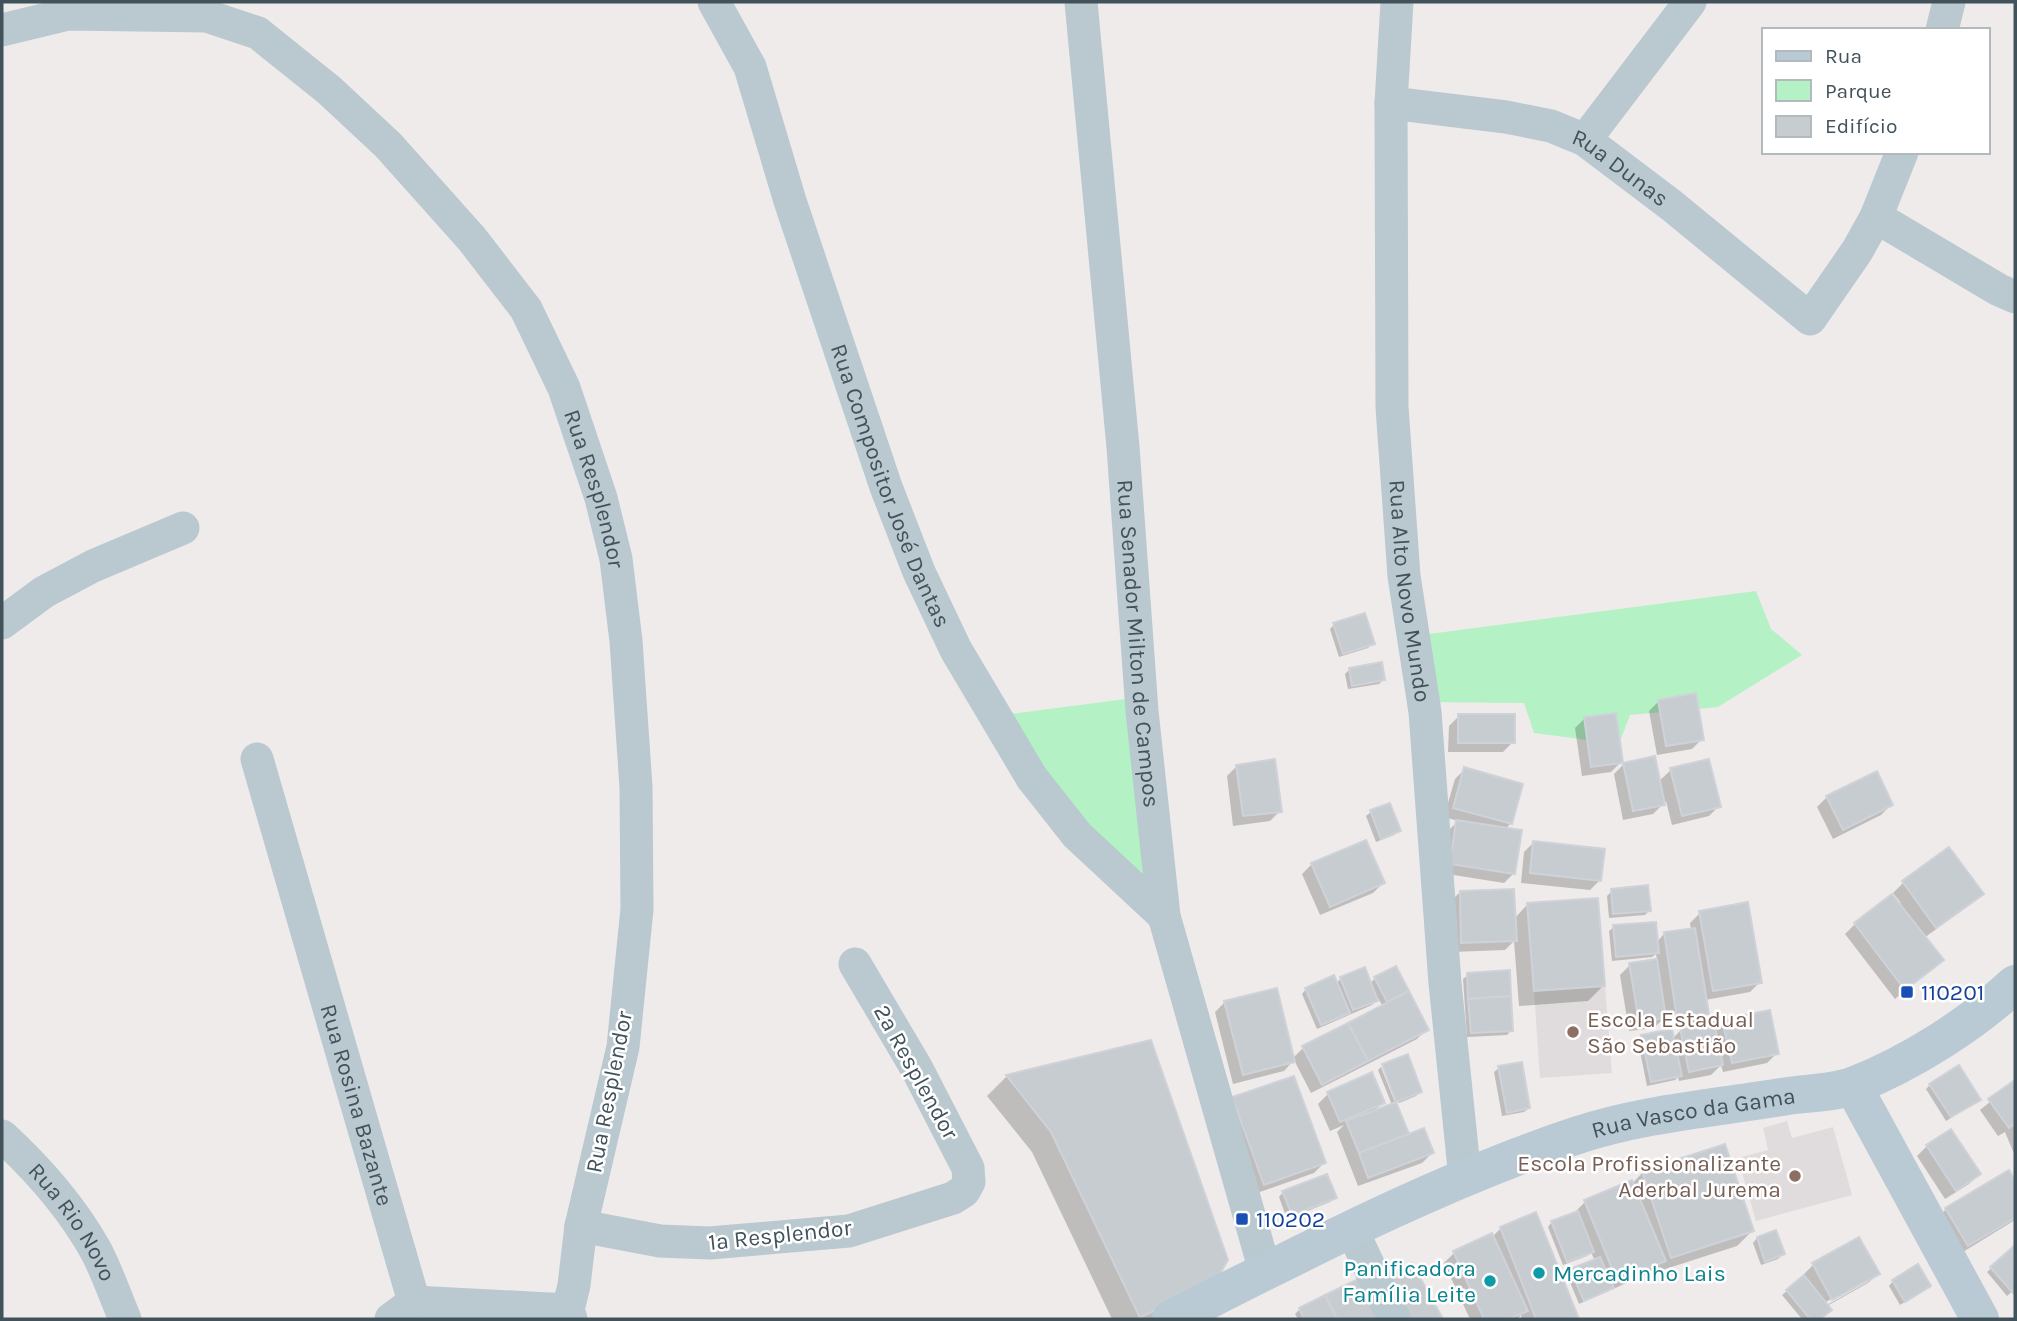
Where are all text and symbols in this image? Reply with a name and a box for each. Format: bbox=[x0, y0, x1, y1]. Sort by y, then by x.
legend bbox=[1762, 28, 1989, 154]
text: Rua bbox=[1825, 44, 1862, 68]
text: Parque bbox=[1825, 79, 1892, 103]
text: Edifício bbox=[1825, 114, 1898, 138]
street label: Rua Dunas bbox=[1568, 123, 1674, 212]
street label: Rua Compositor José Dantas bbox=[825, 340, 957, 631]
street label: Rua Resplendor bbox=[559, 406, 631, 570]
street label: Rua Senador Milton de Campos bbox=[1112, 478, 1166, 809]
street label: Rua Alto Novo Mundo bbox=[1384, 479, 1437, 704]
place label: 110201 bbox=[1921, 979, 1984, 1006]
marker: 110201 bbox=[1899, 984, 1915, 1000]
street label: 2ª Resplendor bbox=[868, 1000, 964, 1145]
street label: Rua Rosina Bazante bbox=[315, 1001, 399, 1209]
place label: Escola Estadual São Sebastião bbox=[1587, 1006, 1754, 1059]
street label: Rua Resplendor bbox=[580, 1008, 638, 1175]
marker: Escola Estadual São Sebastião bbox=[1565, 1024, 1581, 1040]
street label: Rua Vasco da Gama bbox=[1588, 1082, 1797, 1144]
place label: Escola Profissionalizante Aderbal Jurema bbox=[1517, 1150, 1781, 1203]
street label: Rua Rio Novo bbox=[23, 1157, 122, 1285]
marker: Escola Profissionalizante Aderbal Jurema bbox=[1787, 1168, 1803, 1184]
place label: 110202 bbox=[1256, 1206, 1325, 1233]
marker: 110202 bbox=[1234, 1211, 1250, 1227]
street label: 1ª Resplendor bbox=[707, 1214, 854, 1256]
place label: Panificadora Família Leite bbox=[1342, 1255, 1476, 1308]
place label: Mercadinho Lais bbox=[1553, 1260, 1726, 1287]
marker: Mercadinho Lais bbox=[1531, 1265, 1547, 1281]
marker: Panificadora Família Leite bbox=[1482, 1273, 1498, 1289]

